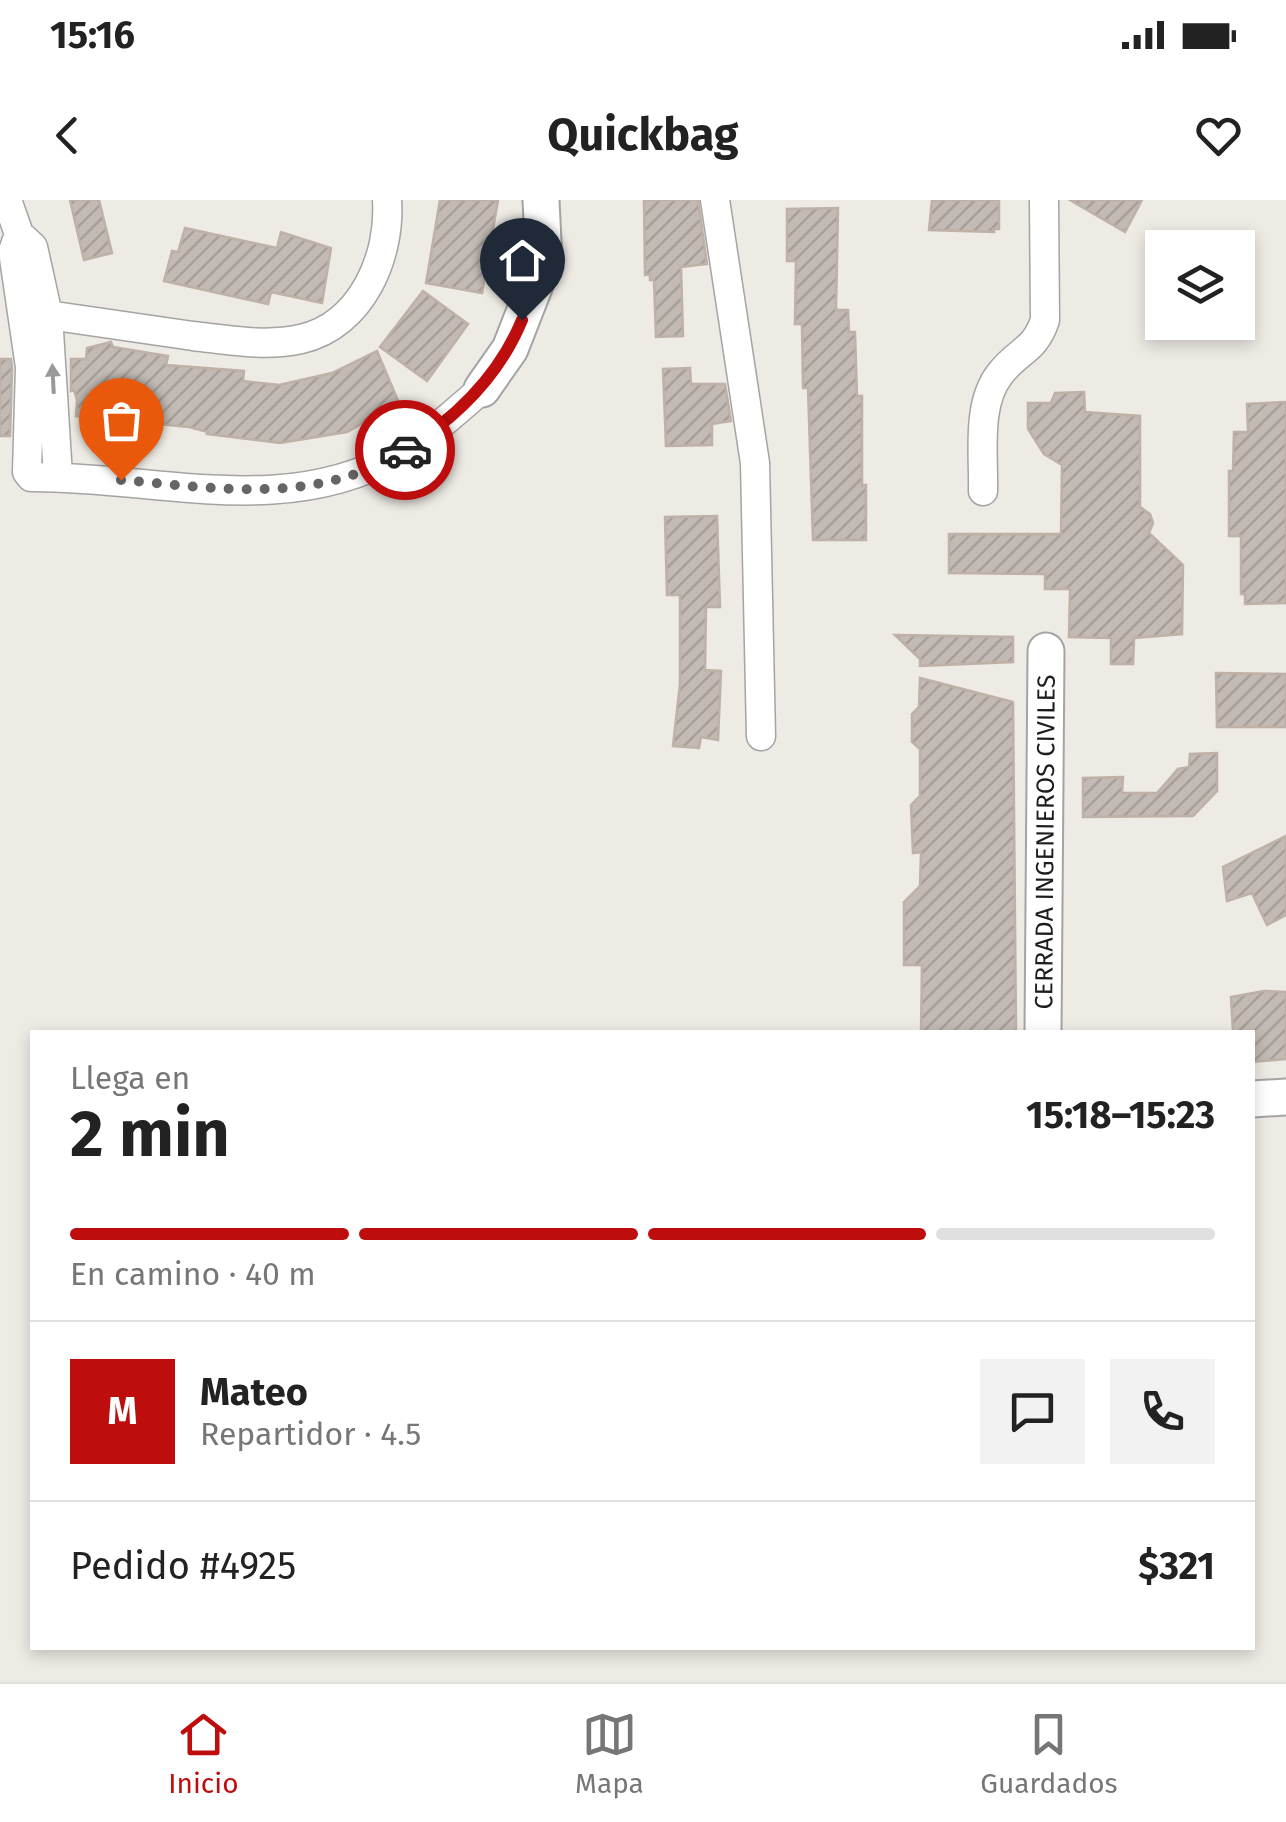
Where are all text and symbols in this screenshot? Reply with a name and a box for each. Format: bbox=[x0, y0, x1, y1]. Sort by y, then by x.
text: 15:16 bbox=[50, 12, 135, 58]
icon: back bbox=[40, 108, 95, 163]
text: Quickbag bbox=[547, 108, 739, 162]
icon: heart bbox=[1191, 108, 1246, 163]
pin bbox=[480, 218, 565, 321]
map controls bbox=[1145, 230, 1255, 340]
button: layers bbox=[1145, 230, 1255, 340]
icon: home bbox=[495, 233, 550, 288]
one-way arrow bbox=[45, 363, 61, 395]
pin bbox=[79, 378, 164, 481]
icon: bag bbox=[94, 393, 149, 448]
courier bbox=[355, 400, 455, 500]
icon: car bbox=[378, 423, 433, 478]
street label: CERRADA INGENIEROS CIVILES bbox=[1029, 675, 1062, 1010]
text: Llega en bbox=[70, 1059, 190, 1097]
text: 15:18–15:23 bbox=[1026, 1092, 1215, 1138]
text: 2 min bbox=[70, 1095, 230, 1173]
text: En camino · 40 m bbox=[70, 1255, 316, 1293]
button: chat bbox=[980, 1359, 1085, 1464]
button: phone bbox=[1110, 1359, 1215, 1464]
text: Mateo bbox=[200, 1369, 308, 1415]
text: M bbox=[108, 1388, 137, 1434]
text: Repartidor · 4.5 bbox=[200, 1415, 421, 1453]
text: Pedido #4925 bbox=[70, 1543, 296, 1589]
text: $321 bbox=[1138, 1543, 1215, 1589]
tab: Inicio bbox=[168, 1707, 239, 1800]
tab: Mapa bbox=[575, 1707, 644, 1800]
tab: Guardados bbox=[980, 1707, 1118, 1800]

